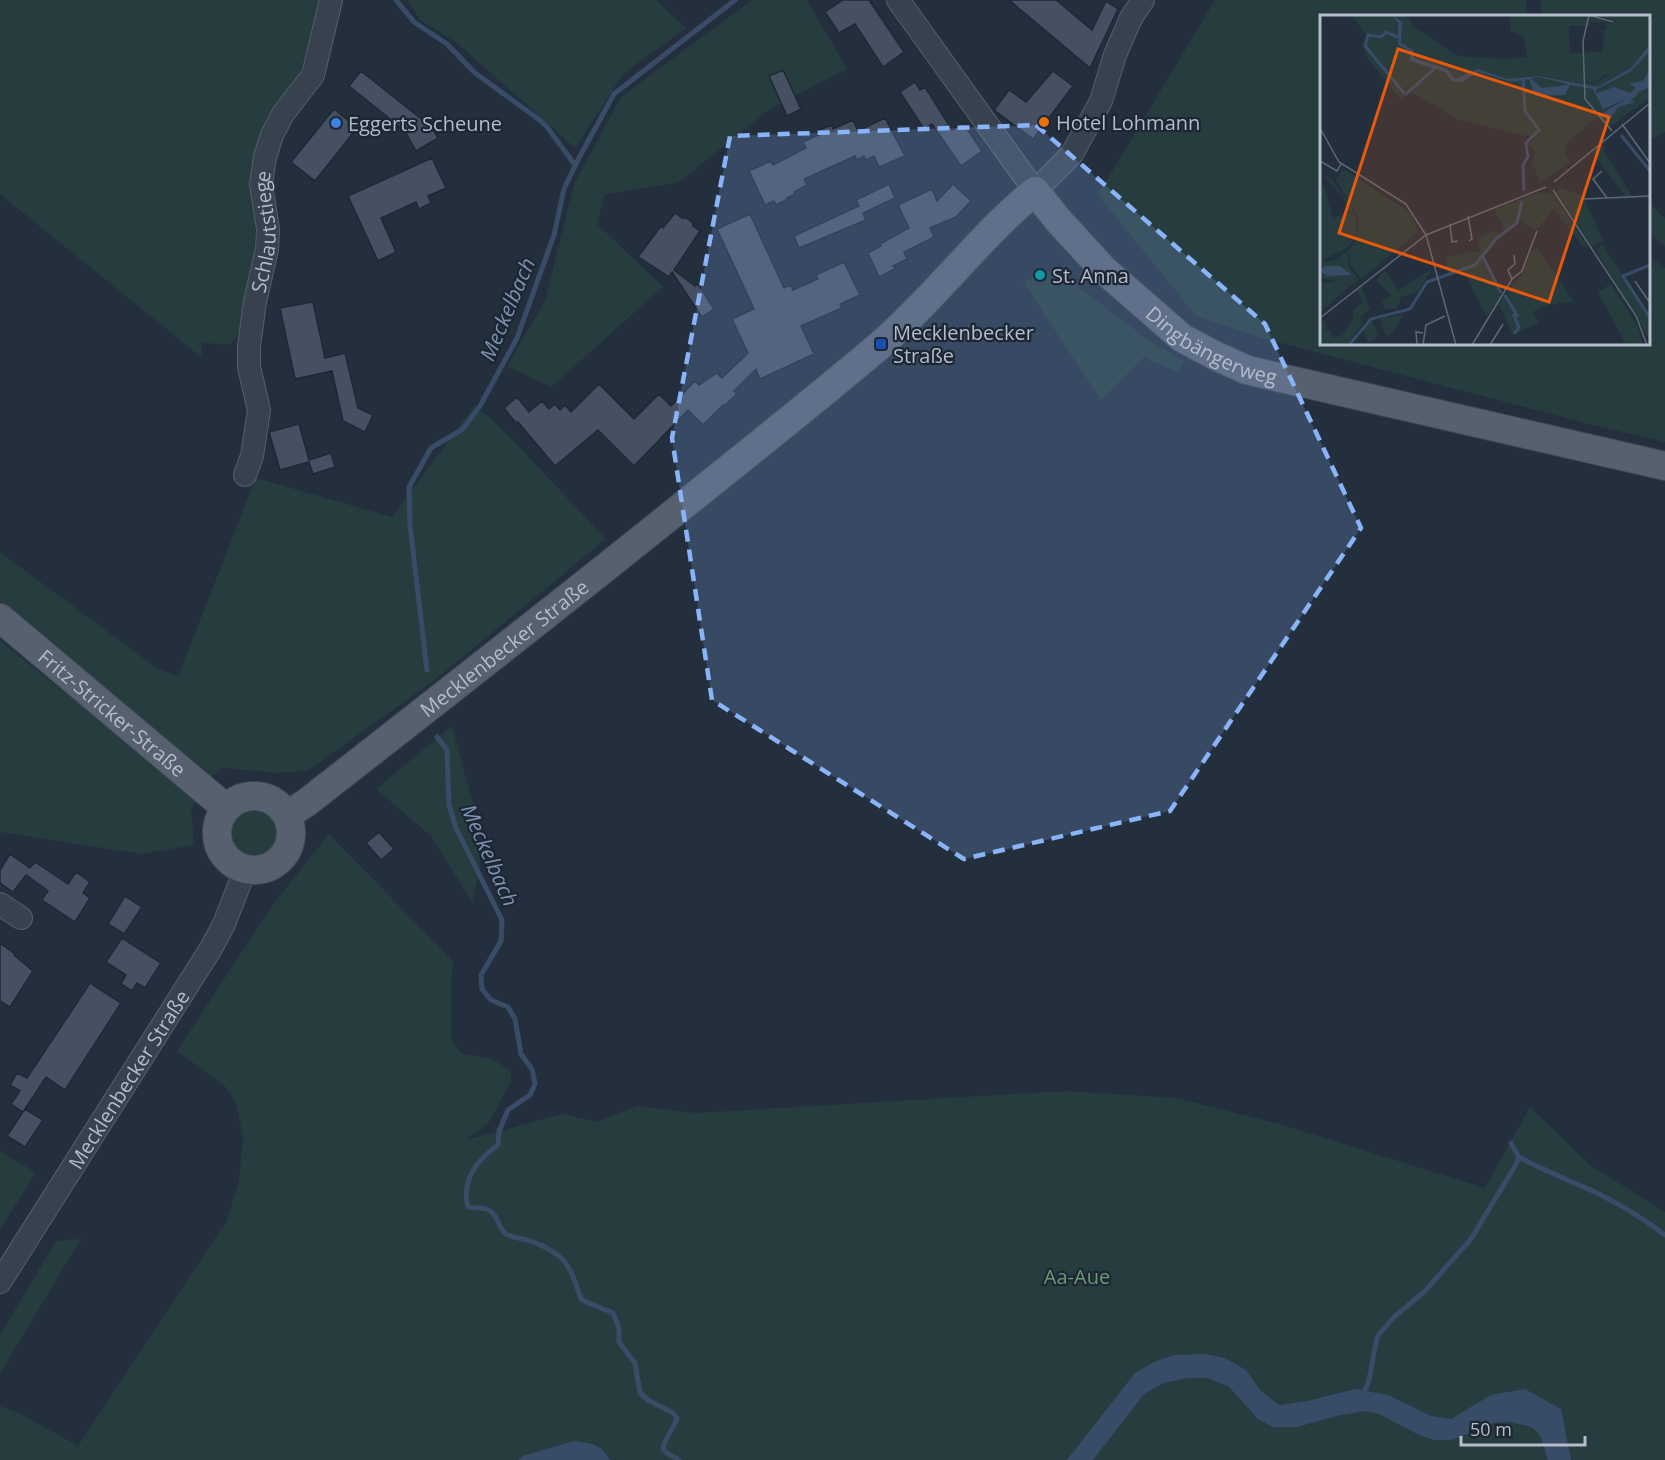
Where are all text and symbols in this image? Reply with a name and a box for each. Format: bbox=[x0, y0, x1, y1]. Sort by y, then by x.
inset map bbox=[1320, 15, 1650, 345]
place label: Hotel Lohmann bbox=[1056, 109, 1200, 136]
place label: Eggerts Scheune bbox=[348, 110, 502, 137]
marker: Hotel Lohmann bbox=[1037, 115, 1051, 129]
marker: Eggerts Scheune bbox=[329, 116, 343, 130]
street label: Schlautstiege bbox=[244, 169, 282, 295]
water label: Meckelbach bbox=[473, 253, 541, 365]
place label: St. Anna bbox=[1052, 262, 1129, 289]
marker: St. Anna bbox=[1033, 268, 1047, 282]
street label: Dingbängerweg bbox=[1141, 300, 1280, 390]
place label: Mecklenbecker Straße bbox=[893, 319, 1034, 369]
marker: Mecklenbecker Straße bbox=[874, 337, 888, 351]
street label: Mecklenbecker Straße bbox=[414, 573, 594, 723]
street label: Fritz-Stricker-Straße bbox=[33, 643, 192, 782]
water label: Meckelbach bbox=[455, 799, 525, 911]
street label: Mecklenbecker Straße bbox=[61, 984, 195, 1174]
park label: Aa-Aue bbox=[1044, 1263, 1110, 1290]
scale bar bbox=[1461, 1409, 1586, 1447]
text: 50 m bbox=[1470, 1417, 1512, 1441]

